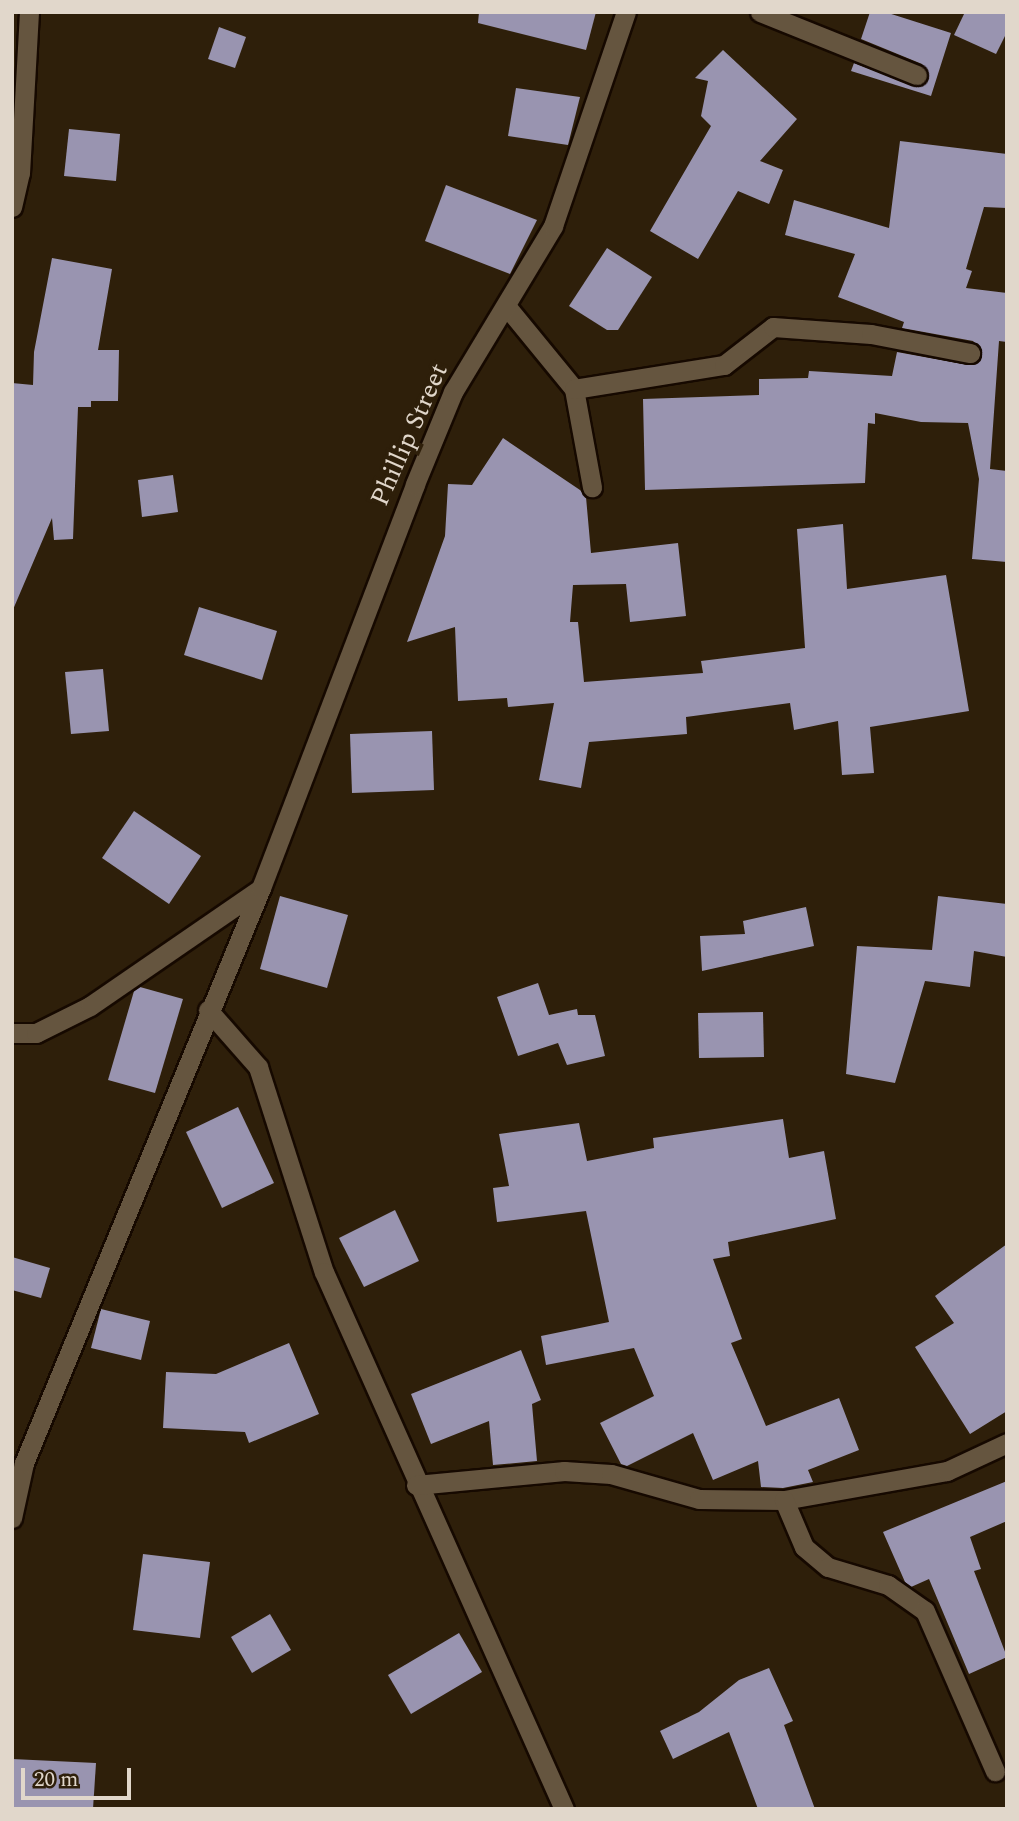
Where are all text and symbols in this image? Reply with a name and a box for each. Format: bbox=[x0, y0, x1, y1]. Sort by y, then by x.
street label: Phillip Street bbox=[365, 359, 455, 511]
scale bar bbox=[24, 1755, 135, 1799]
text: 20 m bbox=[34, 1764, 78, 1796]

